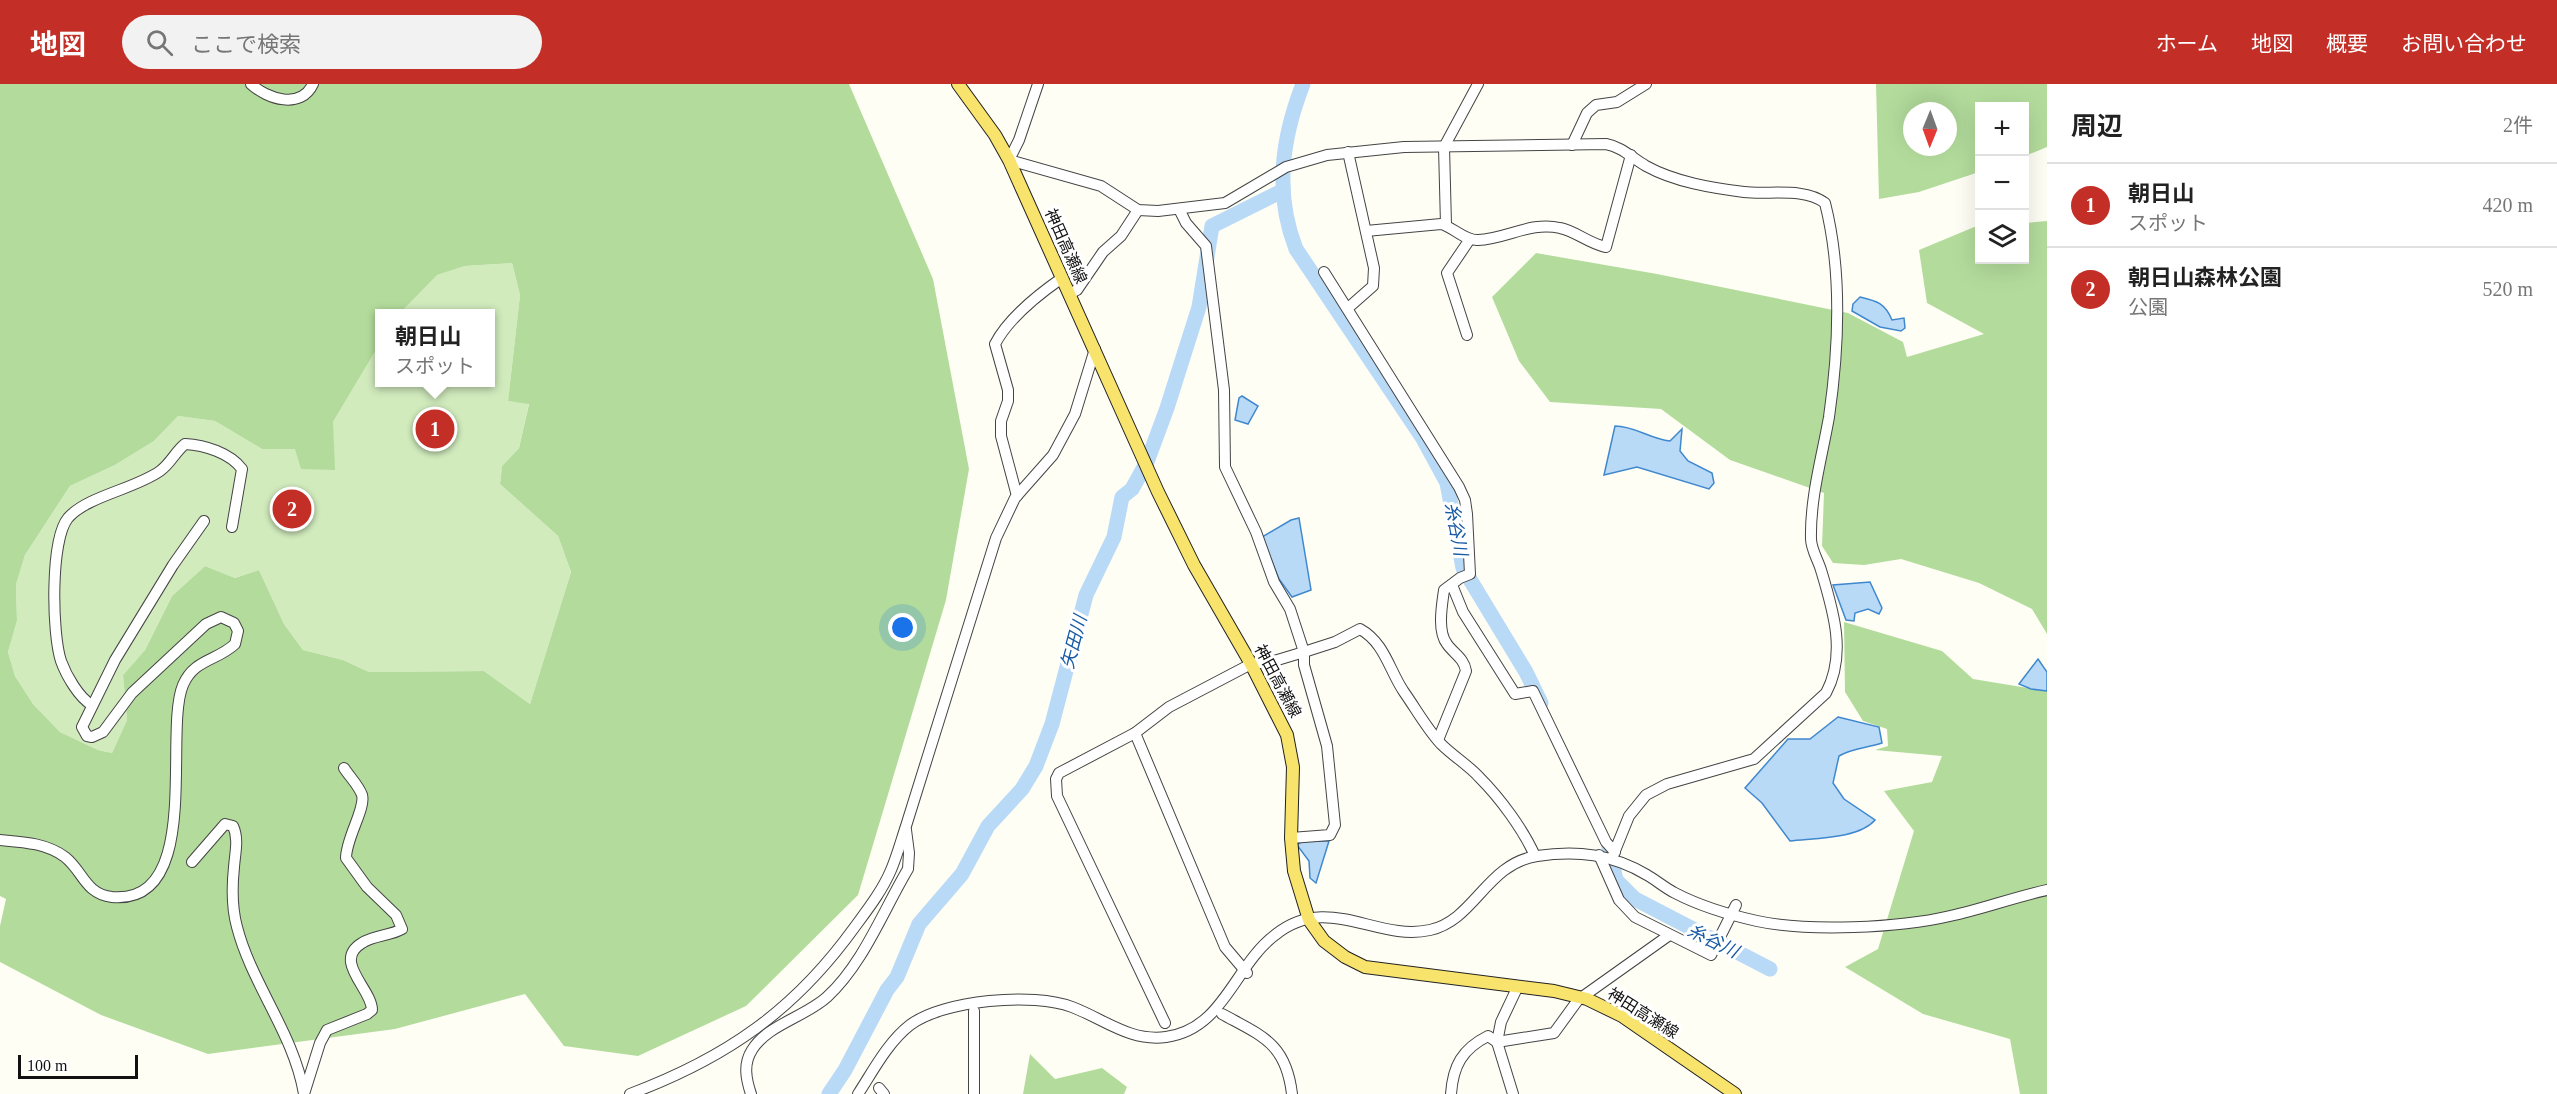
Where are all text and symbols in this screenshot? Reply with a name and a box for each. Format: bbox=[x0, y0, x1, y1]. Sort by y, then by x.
search box bbox=[122, 15, 542, 69]
icon: search bbox=[143, 26, 176, 59]
text: 地図 bbox=[30, 29, 86, 60]
text: ここで検索 bbox=[191, 32, 301, 57]
text: ホーム bbox=[2156, 32, 2218, 56]
text: 地図 bbox=[2251, 32, 2293, 56]
text: 概要 bbox=[2326, 32, 2368, 56]
text: お問い合わせ bbox=[2401, 32, 2527, 56]
north arrow bbox=[1903, 102, 1957, 156]
map controls bbox=[1975, 102, 2029, 264]
button: + bbox=[1975, 102, 2029, 156]
text: 周辺 bbox=[2071, 112, 2123, 141]
text: 2件 bbox=[2503, 114, 2533, 136]
button: − bbox=[1975, 156, 2029, 210]
text: 朝日山 bbox=[2128, 181, 2194, 206]
text: 1 bbox=[2086, 194, 2096, 216]
text: 420 m bbox=[2482, 194, 2533, 216]
street label: 神田高瀬線 bbox=[1042, 206, 1090, 286]
button: layers bbox=[1975, 210, 2029, 264]
text: スポット bbox=[2128, 212, 2208, 234]
text: 朝日山森林公園 bbox=[2128, 265, 2282, 290]
text: 2 bbox=[2086, 278, 2096, 300]
text: 520 m bbox=[2482, 278, 2533, 300]
text: 公園 bbox=[2128, 296, 2168, 318]
popup bbox=[375, 309, 495, 387]
text: 朝日山 bbox=[395, 324, 461, 349]
text: スポット bbox=[395, 355, 475, 377]
pin: 1 bbox=[416, 406, 454, 452]
pin: 2 bbox=[272, 486, 312, 532]
water label: 糸谷川 bbox=[1441, 501, 1471, 559]
water label: 矢田川 bbox=[1057, 611, 1091, 671]
your location bbox=[888, 613, 917, 642]
street label: 神田高瀬線 bbox=[1252, 642, 1304, 720]
water label: 糸谷川 bbox=[1684, 920, 1743, 963]
street label: 神田高瀬線 bbox=[1605, 985, 1681, 1041]
scale bar bbox=[18, 1052, 138, 1080]
text: 100 m bbox=[27, 1057, 67, 1074]

